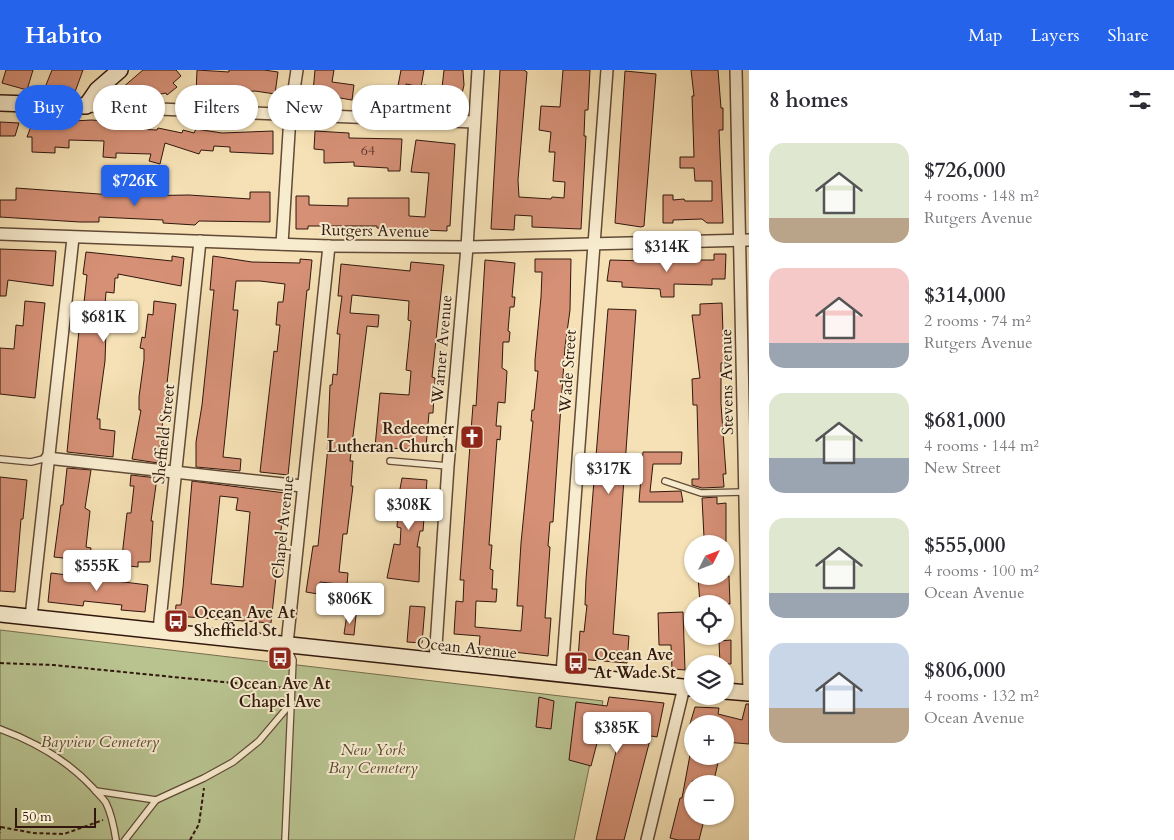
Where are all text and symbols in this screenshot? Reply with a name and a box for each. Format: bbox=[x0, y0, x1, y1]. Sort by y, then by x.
text: Habito bbox=[25, 19, 102, 52]
text: Map bbox=[968, 23, 1003, 48]
text: Layers bbox=[1031, 23, 1080, 48]
text: Share bbox=[1108, 23, 1149, 48]
chip: Buy bbox=[15, 85, 83, 130]
chip: Rent bbox=[93, 85, 165, 130]
chip: Filters bbox=[175, 85, 258, 130]
chip: New bbox=[268, 85, 342, 130]
chip: Apartment bbox=[352, 85, 469, 130]
text: 8 homes bbox=[769, 86, 848, 115]
icon: filters bbox=[1126, 86, 1154, 114]
house number: 64 bbox=[361, 141, 375, 160]
text: $726,000 bbox=[924, 156, 1005, 185]
icon: home bbox=[809, 163, 869, 223]
pin: $726K bbox=[100, 164, 170, 207]
text: $726K bbox=[112, 170, 158, 192]
text: 4 rooms · 148 m² bbox=[924, 185, 1039, 207]
text: Rutgers Avenue bbox=[924, 207, 1033, 229]
street label: Rutgers Avenue bbox=[321, 219, 429, 243]
pin: $314K bbox=[632, 230, 702, 273]
text: $314K bbox=[644, 236, 690, 258]
text: $314,000 bbox=[924, 281, 1005, 310]
icon: home bbox=[809, 288, 869, 348]
street label: Warner Avenue bbox=[426, 294, 458, 405]
pin: $681K bbox=[69, 300, 139, 343]
text: $681K bbox=[81, 306, 127, 328]
text: 2 rooms · 74 m² bbox=[924, 310, 1031, 332]
street label: Wade Street bbox=[554, 329, 582, 414]
street label: Stevens Avenue bbox=[715, 329, 739, 435]
text: Rutgers Avenue bbox=[924, 332, 1033, 354]
street label: Sheffield Street bbox=[148, 383, 180, 485]
text: $681,000 bbox=[924, 406, 1005, 435]
icon: home bbox=[809, 413, 869, 473]
place label: Redeemer Lutheran Church bbox=[327, 418, 455, 458]
church icon: Redeemer Lutheran Church bbox=[459, 424, 485, 450]
text: 4 rooms · 144 m² bbox=[924, 435, 1039, 457]
pin: $317K bbox=[574, 452, 644, 495]
text: New Street bbox=[924, 457, 1001, 479]
text: $317K bbox=[586, 458, 632, 480]
street label: Chapel Avenue bbox=[267, 474, 299, 580]
pin: $308K bbox=[374, 488, 444, 531]
text: $308K bbox=[386, 494, 432, 516]
text: $555,000 bbox=[924, 531, 1005, 560]
north arrow bbox=[684, 535, 734, 585]
map controls bbox=[684, 535, 734, 825]
icon: home bbox=[809, 538, 869, 598]
pin: $555K bbox=[62, 550, 132, 592]
text: $555K bbox=[74, 555, 120, 577]
text: 4 rooms · 100 m² bbox=[924, 560, 1039, 582]
pin: $806K bbox=[315, 582, 385, 625]
text: Ocean Avenue bbox=[924, 582, 1025, 604]
text: $806K bbox=[327, 588, 373, 610]
button: locate bbox=[684, 595, 734, 645]
place label: Ocean Ave At Sheffield St bbox=[194, 602, 295, 642]
bus stop icon: Ocean Ave At Sheffield St bbox=[163, 608, 189, 634]
street label: Ocean Avenue bbox=[416, 632, 518, 664]
place label: Ocean Ave At Wade St bbox=[594, 644, 676, 684]
bus stop icon: Ocean Ave At Chapel Ave bbox=[267, 645, 293, 671]
bus stop icon: Ocean Ave At Wade St bbox=[563, 650, 589, 676]
button: layers bbox=[684, 655, 734, 705]
text: $806,000 bbox=[924, 656, 1005, 685]
icon: home bbox=[809, 663, 869, 723]
place label: Ocean Ave At Chapel Ave bbox=[229, 673, 331, 713]
text: 4 rooms · 132 m² bbox=[924, 685, 1039, 707]
text: Ocean Avenue bbox=[924, 707, 1025, 729]
pin: $385K bbox=[582, 712, 652, 754]
button: + bbox=[684, 715, 734, 765]
text: $385K bbox=[594, 717, 640, 739]
park label: Bayview Cemetery bbox=[41, 731, 159, 753]
park label: New York Bay Cemetery bbox=[328, 739, 418, 779]
button: − bbox=[684, 775, 734, 825]
scale bar bbox=[15, 805, 96, 828]
text: 50 m bbox=[22, 807, 52, 826]

